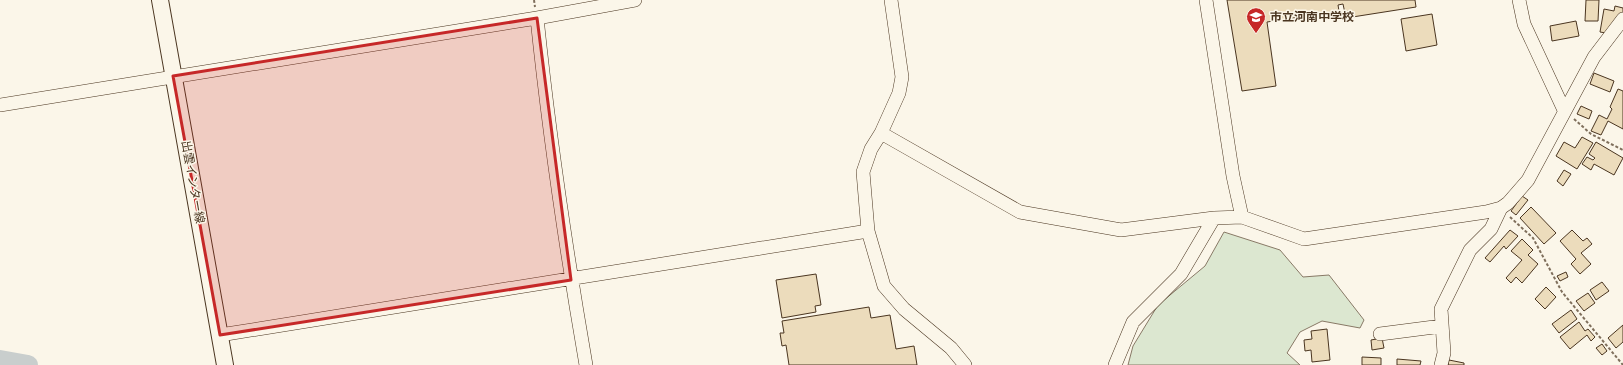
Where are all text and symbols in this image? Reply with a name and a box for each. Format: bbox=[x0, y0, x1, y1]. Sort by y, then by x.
school or university icon: 市立河南中学校 bbox=[1245, 6, 1267, 34]
place label: 市立河南中学校 bbox=[1270, 9, 1354, 25]
street label: 出雲インター線 bbox=[178, 139, 208, 225]

